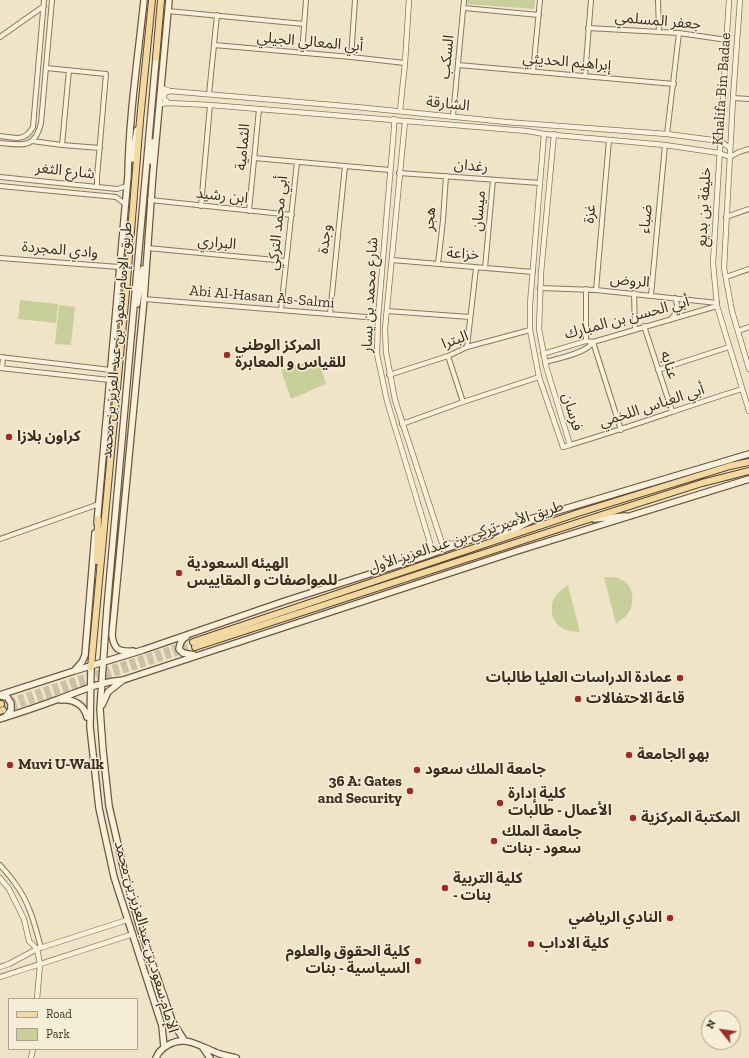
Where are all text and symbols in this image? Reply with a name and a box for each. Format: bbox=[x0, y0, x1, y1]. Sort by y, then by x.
street label: جعفر المسلمي bbox=[614, 8, 702, 34]
street label: أبي المعالي الجيلي bbox=[256, 28, 364, 56]
street label: Khalifa Bin Badae bbox=[709, 32, 735, 146]
street label: السكب bbox=[436, 34, 458, 80]
street label: إبراهيم الحديثي bbox=[522, 49, 612, 75]
street label: الشارقة bbox=[425, 93, 471, 115]
street label: الثمامية bbox=[232, 123, 254, 171]
street label: رغدان bbox=[453, 156, 489, 176]
street label: شارع الثغر bbox=[34, 159, 96, 183]
street label: خليفة بن بديع bbox=[693, 167, 715, 247]
street label: أبي محمد التركي bbox=[264, 175, 292, 271]
street label: ابن رشيد bbox=[195, 184, 249, 208]
street label: ميسان bbox=[468, 190, 490, 232]
street label: غزة bbox=[580, 204, 600, 224]
street label: ضباء bbox=[636, 204, 656, 234]
street label: هجر bbox=[420, 206, 440, 232]
street label: طريق الإمام سعود بن عبد العزيز بن محمد bbox=[98, 221, 136, 459]
street label: وجدة bbox=[315, 223, 335, 255]
street label: البراري bbox=[197, 232, 237, 254]
street label: شارع محمد بن يسار bbox=[358, 237, 382, 353]
street label: وادي المجردة bbox=[21, 238, 99, 262]
street label: خزاعة bbox=[446, 244, 480, 264]
street label: الروض bbox=[609, 270, 651, 292]
street label: Abi Al-Hasan As-Salmi bbox=[189, 282, 335, 312]
street label: أبي الحسن بن المبارك bbox=[563, 293, 691, 343]
street label: البترا bbox=[439, 327, 471, 353]
place label: المركز الوطني للقياس و المعابرة bbox=[235, 337, 346, 372]
street label: عنابه bbox=[656, 349, 682, 381]
marker: المركز الوطني للقياس و المعابرة bbox=[222, 350, 232, 360]
street label: أبي العباس اللخمي bbox=[597, 381, 707, 431]
street label: فرسان bbox=[558, 391, 586, 433]
place label: كراون بلازا bbox=[17, 428, 80, 446]
marker: كراون بلازا bbox=[4, 432, 14, 442]
street label: طريق الأمير تركي بن عبدالعزيز الأول bbox=[366, 497, 566, 577]
place label: الهيئه السعودية للمواصفات و المقاييس bbox=[187, 555, 337, 590]
marker: الهيئه السعودية للمواصفات و المقاييس bbox=[174, 568, 184, 578]
place label: عمادة الدراسات العليا طالبات bbox=[486, 669, 672, 687]
marker: عمادة الدراسات العليا طالبات bbox=[675, 673, 685, 683]
place label: قاعة الاحتفالات bbox=[586, 690, 685, 708]
marker: قاعة الاحتفالات bbox=[573, 694, 583, 704]
place label: بهو الجامعة bbox=[637, 746, 709, 764]
marker: بهو الجامعة bbox=[624, 750, 634, 760]
place label: Muvi U-Walk bbox=[18, 756, 104, 774]
marker: Muvi U-Walk bbox=[5, 760, 15, 770]
place label: جامعة الملك سعود bbox=[425, 761, 546, 779]
marker: جامعة الملك سعود bbox=[412, 765, 422, 775]
place label: 36 A: Gates and Security bbox=[318, 773, 402, 808]
place label: كلية إدارة الأعمال - طالبات bbox=[508, 785, 612, 820]
marker: 36 A: Gates and Security bbox=[405, 786, 415, 796]
marker: كلية إدارة الأعمال - طالبات bbox=[495, 798, 505, 808]
place label: المكتبة المركزية bbox=[641, 809, 740, 827]
marker: المكتبة المركزية bbox=[628, 813, 638, 823]
place label: جامعة الملك سعود - بنات bbox=[502, 823, 582, 858]
marker: جامعة الملك سعود - بنات bbox=[489, 836, 499, 846]
street label: الإمام سعود بن عبدالعزيز بن محمد bbox=[110, 839, 182, 1035]
place label: كلية التربية - بنات bbox=[453, 870, 522, 905]
marker: كلية التربية - بنات bbox=[440, 883, 450, 893]
place label: النادي الرياضي bbox=[568, 909, 662, 927]
marker: النادي الرياضي bbox=[665, 913, 675, 923]
place label: كلية الاداب bbox=[539, 935, 609, 953]
marker: كلية الاداب bbox=[526, 939, 536, 949]
place label: كلية الحقوق والعلوم السياسية - بنات bbox=[286, 943, 410, 978]
marker: كلية الحقوق والعلوم السياسية - بنات bbox=[413, 956, 423, 966]
legend bbox=[8, 998, 138, 1050]
text: Road bbox=[46, 1007, 72, 1021]
north arrow bbox=[701, 1010, 741, 1050]
text: N bbox=[703, 1017, 719, 1031]
text: Park bbox=[46, 1027, 70, 1041]

